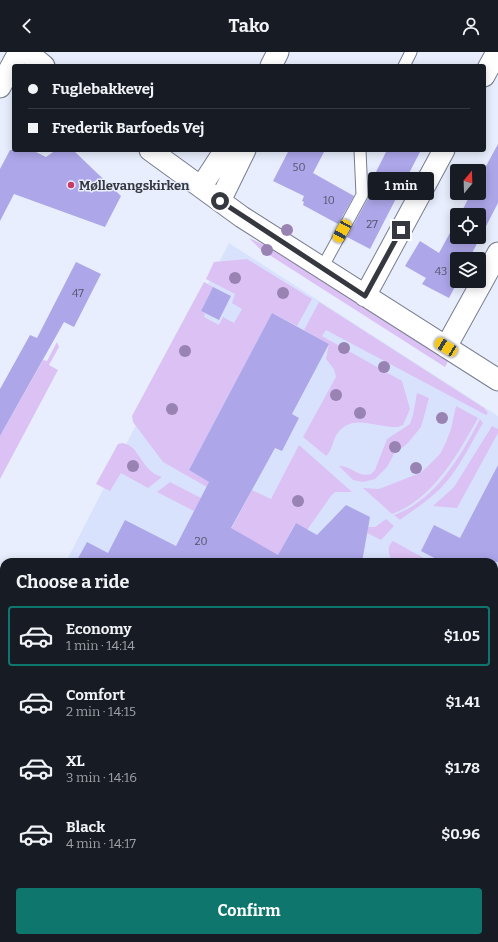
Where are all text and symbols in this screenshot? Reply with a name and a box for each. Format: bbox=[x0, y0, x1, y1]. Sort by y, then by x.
icon: back bbox=[16, 15, 38, 37]
text: Tako bbox=[229, 15, 269, 37]
icon: person bbox=[460, 15, 482, 37]
text: Fuglebakkevej bbox=[52, 80, 154, 98]
text: Frederik Barfoeds Vej bbox=[52, 119, 204, 137]
house number: 50 bbox=[293, 161, 305, 174]
north arrow bbox=[450, 164, 486, 200]
map controls bbox=[450, 164, 486, 288]
callout: 1 min bbox=[368, 172, 434, 200]
place label: Møllevangskirken bbox=[79, 178, 190, 193]
text: 1 min bbox=[385, 178, 417, 193]
marker: Møllevangskirken bbox=[66, 180, 76, 190]
route start bbox=[211, 192, 229, 210]
house number: 10 bbox=[323, 194, 335, 207]
button: locate bbox=[450, 208, 486, 244]
car bbox=[331, 218, 353, 244]
house number: 27 bbox=[366, 218, 378, 231]
route end bbox=[392, 221, 410, 239]
button: layers bbox=[450, 252, 486, 288]
house number: 43 bbox=[435, 265, 447, 278]
house number: 47 bbox=[72, 287, 84, 300]
car bbox=[433, 336, 459, 358]
house number: 20 bbox=[194, 535, 208, 548]
text: Choose a ride bbox=[16, 571, 129, 593]
icon: car bbox=[18, 618, 54, 654]
text: Economy bbox=[66, 620, 132, 638]
text: $1.05 bbox=[444, 627, 480, 645]
text: 1 min · 14:14 bbox=[66, 638, 135, 653]
icon: car bbox=[18, 684, 54, 720]
text: Comfort bbox=[66, 686, 125, 704]
text: $1.41 bbox=[446, 693, 480, 711]
text: 2 min · 14:15 bbox=[66, 704, 136, 719]
icon: car bbox=[18, 750, 54, 786]
text: XL bbox=[66, 752, 85, 770]
text: $1.78 bbox=[445, 759, 480, 777]
text: 3 min · 14:16 bbox=[66, 770, 137, 785]
icon: car bbox=[18, 816, 54, 852]
text: Black bbox=[66, 818, 105, 836]
text: $0.96 bbox=[441, 825, 480, 843]
text: 4 min · 14:17 bbox=[66, 836, 136, 851]
button: Confirm bbox=[16, 888, 482, 934]

